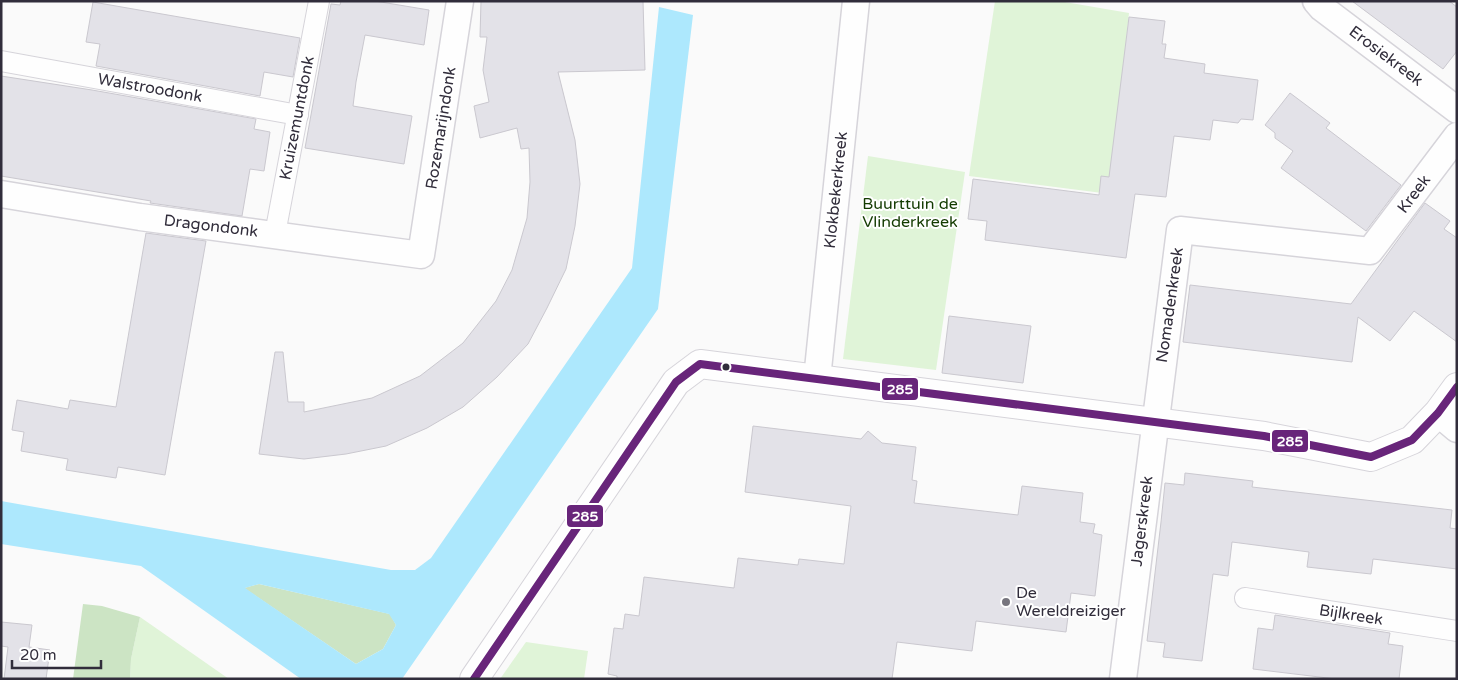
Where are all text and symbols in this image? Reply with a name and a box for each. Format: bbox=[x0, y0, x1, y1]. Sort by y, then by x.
street label: Erosiekreek bbox=[1345, 22, 1427, 91]
street label: Kruizemuntdonk bbox=[275, 54, 319, 182]
street label: Rozemarijndonk bbox=[421, 65, 461, 191]
street label: Walstroodonk bbox=[96, 69, 204, 107]
street label: Klokbekerkreek bbox=[820, 130, 852, 249]
street label: Kreek bbox=[1393, 170, 1435, 217]
park label: Buurttuin de Vlinderkreek bbox=[862, 194, 958, 232]
street label: Dragondonk bbox=[163, 210, 260, 242]
street label: Nomadenkreek bbox=[1152, 246, 1188, 364]
unlabelled marker bbox=[721, 362, 731, 372]
line badge: 285 bbox=[881, 377, 919, 401]
text: 285 bbox=[887, 381, 913, 398]
line badge: 285 bbox=[1271, 429, 1309, 453]
text: 285 bbox=[1277, 433, 1303, 450]
street label: Jagerskreek bbox=[1127, 474, 1157, 567]
line badge: 285 bbox=[566, 504, 604, 528]
text: 285 bbox=[572, 508, 598, 525]
place label: De Wereldreiziger bbox=[1016, 583, 1127, 621]
marker: De Wereldreiziger bbox=[1000, 596, 1012, 608]
street label: Bijlkreek bbox=[1318, 600, 1385, 630]
scale bar bbox=[12, 638, 101, 670]
text: 20 m bbox=[20, 646, 57, 664]

